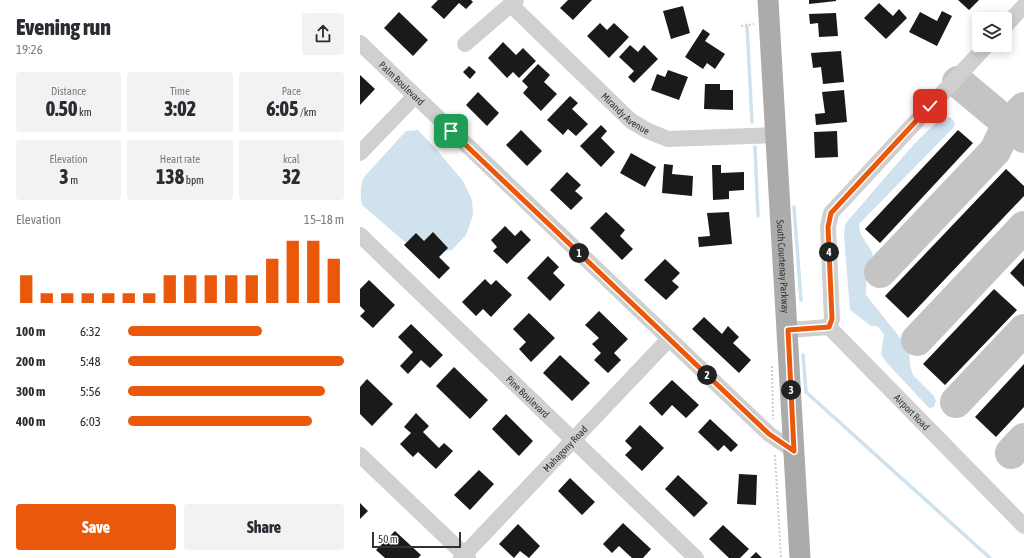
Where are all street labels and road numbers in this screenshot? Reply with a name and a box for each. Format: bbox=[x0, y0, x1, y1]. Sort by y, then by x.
street label: Palm Boulevard bbox=[377, 59, 427, 107]
street label: Mirandy Avenue bbox=[599, 90, 652, 136]
street label: South Courtenay Parkway bbox=[775, 220, 791, 314]
street label: Pine Boulevard bbox=[504, 373, 552, 420]
street label: Airport Road bbox=[892, 392, 932, 432]
street label: Mahagony Road bbox=[541, 423, 590, 474]

